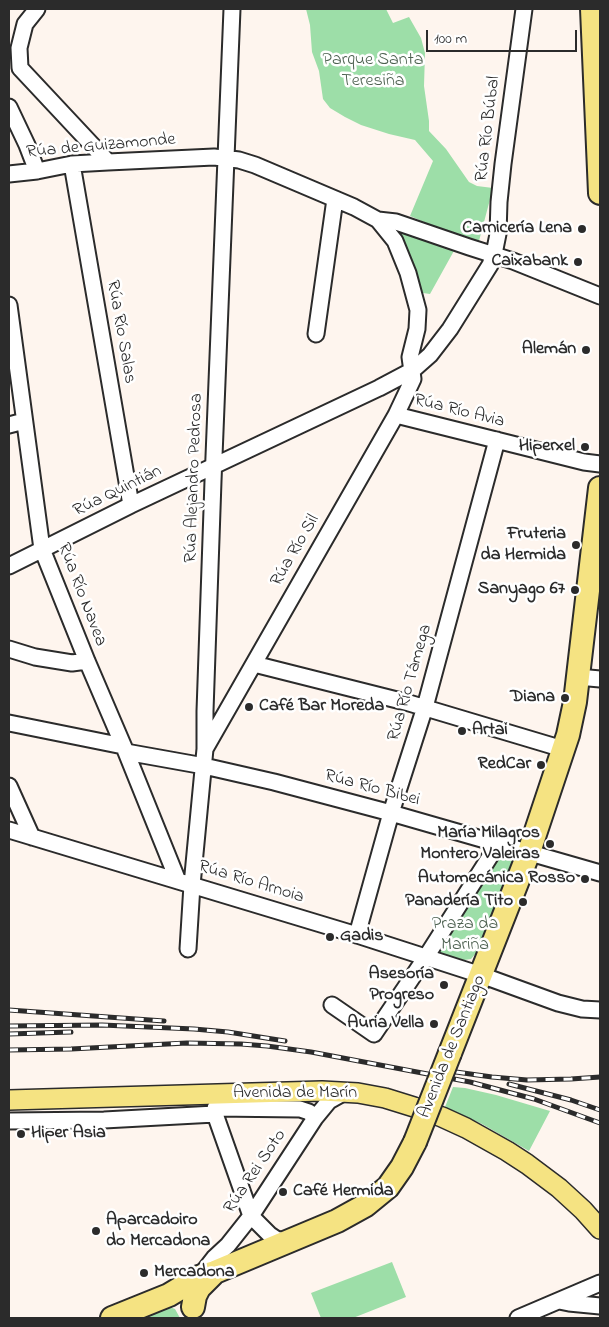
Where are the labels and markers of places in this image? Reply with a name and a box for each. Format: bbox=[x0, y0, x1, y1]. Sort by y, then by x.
place label: Carnicería Lena bbox=[462, 218, 572, 240]
marker: Carnicería Lena bbox=[576, 223, 588, 235]
place label: Caixabank bbox=[491, 251, 568, 273]
marker: Caixabank bbox=[572, 256, 584, 268]
place label: Alemán bbox=[522, 339, 576, 361]
marker: Alemán bbox=[580, 344, 592, 356]
place label: Hiperxel bbox=[519, 436, 575, 458]
marker: Hiperxel bbox=[579, 441, 591, 453]
place label: Fruteria da Hermida bbox=[481, 524, 566, 566]
marker: Fruteria da Hermida bbox=[570, 539, 582, 551]
place label: Sanyago 67 bbox=[478, 579, 565, 601]
marker: Sanyago 67 bbox=[569, 584, 581, 596]
place label: Diana bbox=[510, 687, 555, 709]
marker: Diana bbox=[559, 692, 571, 704]
place label: Café Bar Moreda bbox=[259, 696, 384, 718]
marker: Café Bar Moreda bbox=[243, 701, 255, 713]
place label: Artai bbox=[472, 720, 508, 742]
marker: Artai bbox=[456, 725, 468, 737]
place label: RedCar bbox=[478, 754, 531, 776]
marker: RedCar bbox=[535, 759, 547, 771]
place label: María Milagros Montero Valeiras bbox=[420, 823, 540, 866]
marker: María Milagros Montero Valeiras bbox=[544, 838, 556, 850]
place label: Automecánica Rosso bbox=[418, 868, 575, 890]
marker: Automecánica Rosso bbox=[579, 873, 591, 885]
place label: Panadería Tito bbox=[405, 891, 513, 913]
marker: Panadería Tito bbox=[517, 896, 529, 908]
place label: Gadis bbox=[340, 926, 384, 948]
marker: Gadis bbox=[324, 931, 336, 943]
place label: Asesoría Progreso bbox=[369, 964, 434, 1006]
marker: Asesoría Progreso bbox=[438, 979, 450, 991]
place label: Auria Vella bbox=[347, 1013, 424, 1035]
marker: Auria Vella bbox=[428, 1018, 440, 1030]
place label: Hiper Asia bbox=[31, 1123, 106, 1145]
marker: Hiper Asia bbox=[15, 1128, 27, 1140]
place label: Café Hermida bbox=[293, 1181, 394, 1203]
marker: Café Hermida bbox=[277, 1186, 289, 1198]
place label: Aparcadoiro do Mercadona bbox=[106, 1210, 210, 1252]
marker: Aparcadoiro do Mercadona bbox=[90, 1225, 102, 1237]
place label: Mercadona bbox=[154, 1262, 234, 1284]
marker: Mercadona bbox=[138, 1267, 150, 1279]

